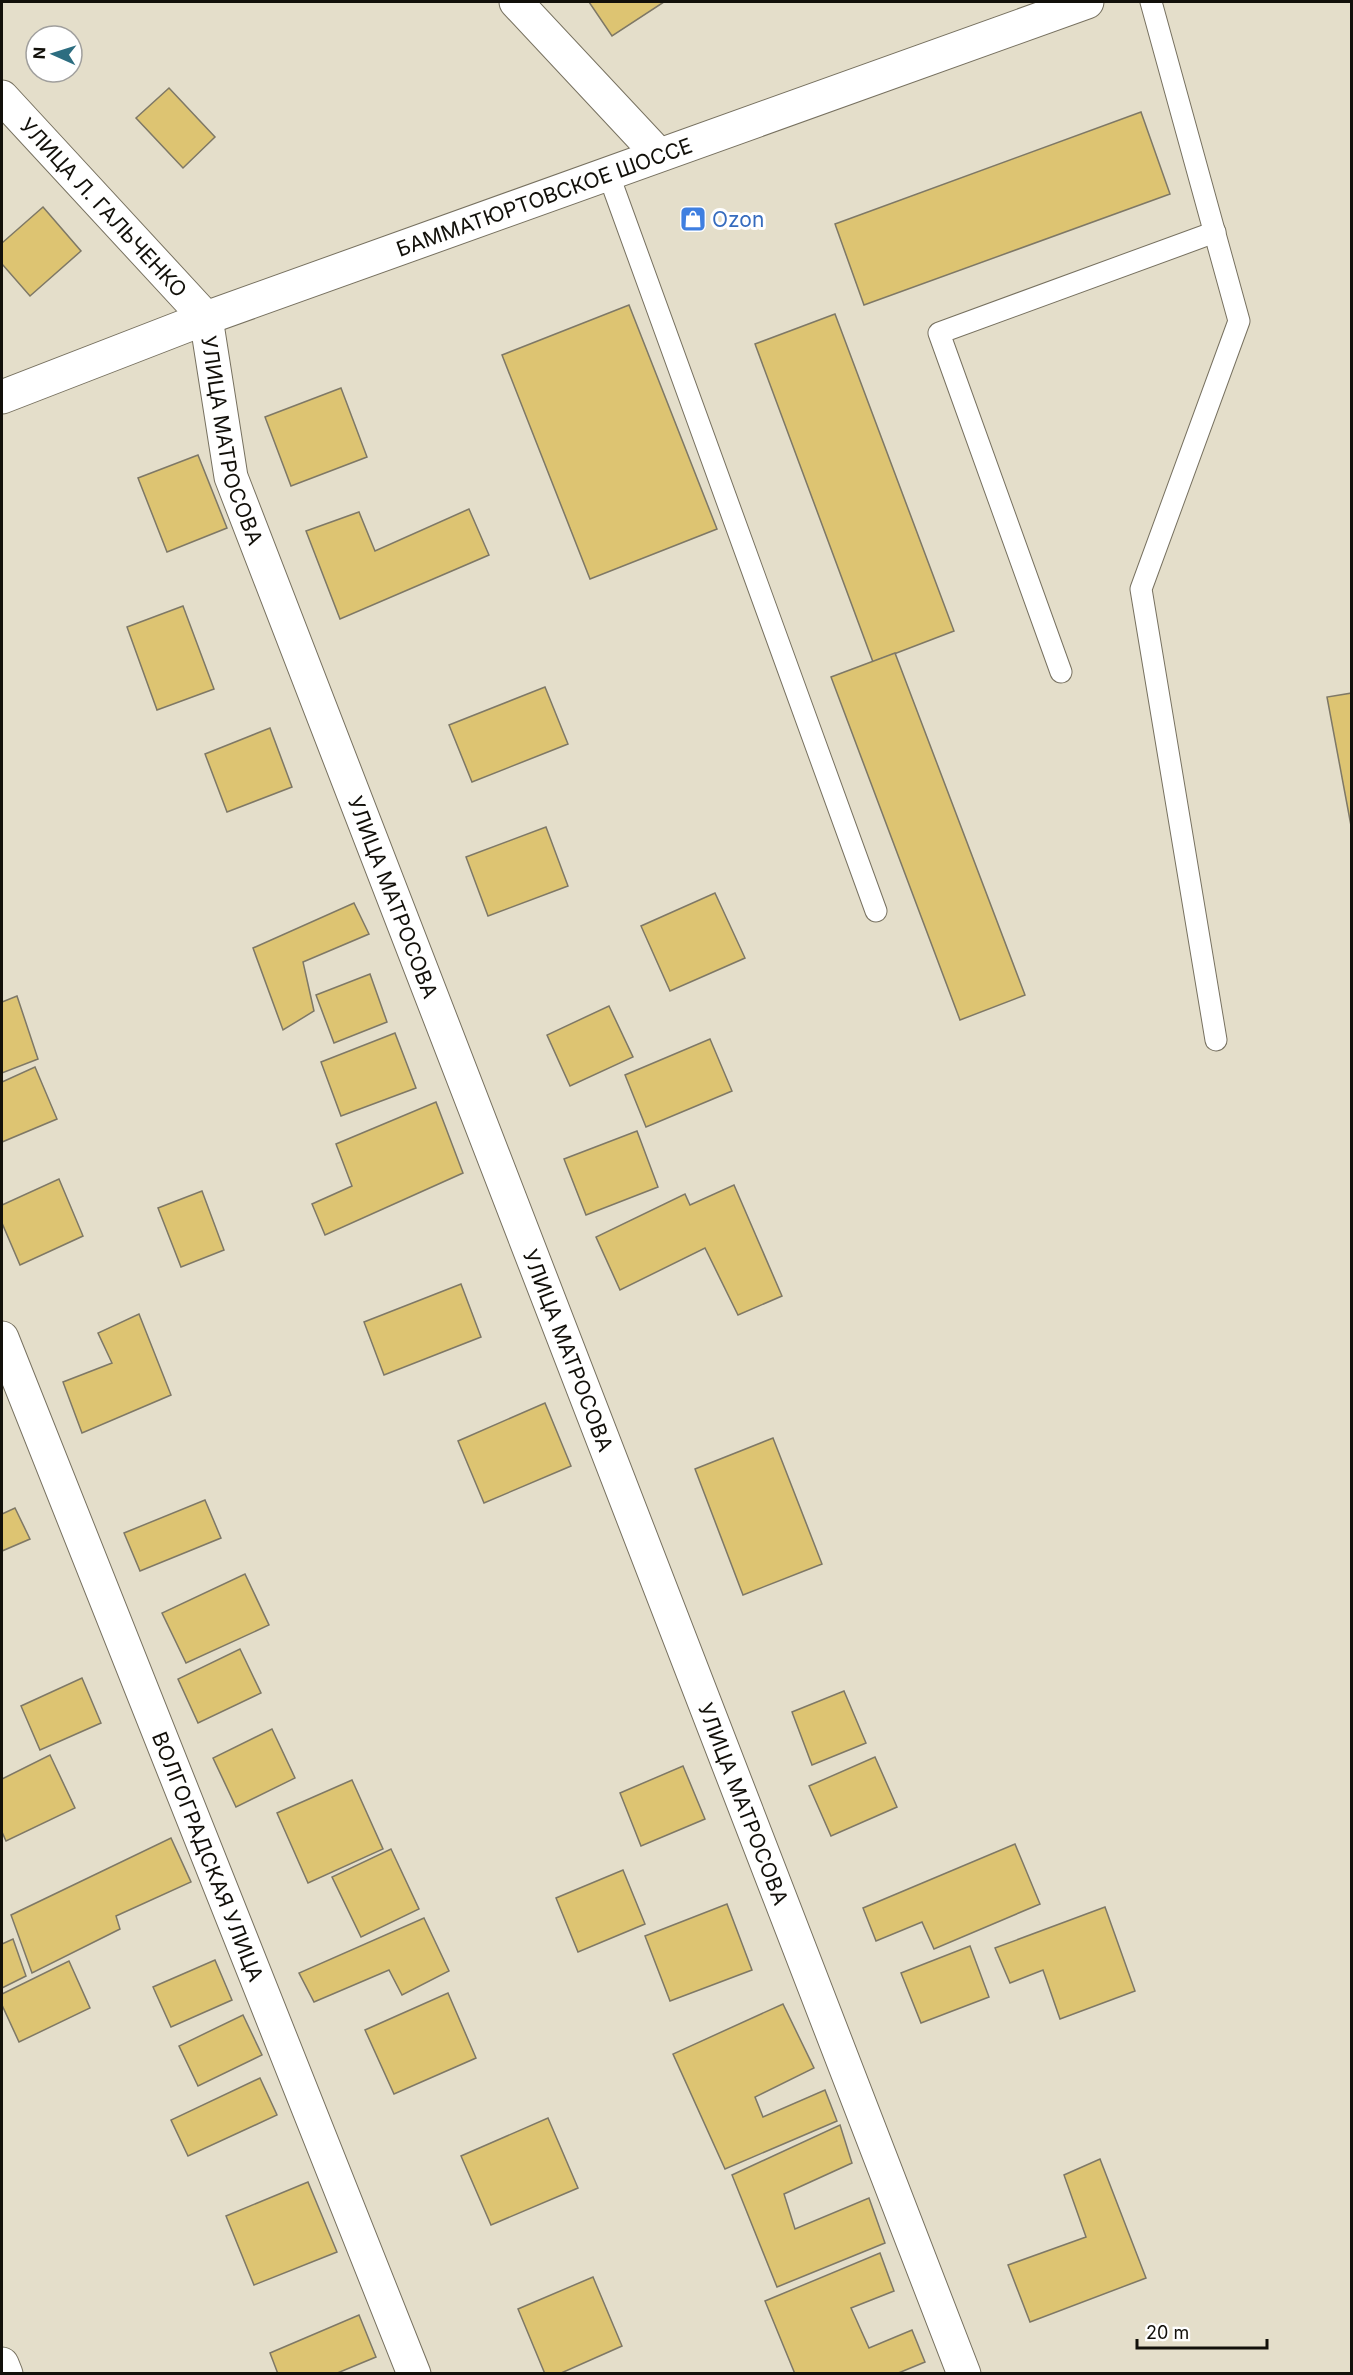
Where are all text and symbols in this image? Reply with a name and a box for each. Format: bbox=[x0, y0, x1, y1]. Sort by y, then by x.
north arrow bbox=[24, 24, 84, 84]
text: N bbox=[29, 47, 49, 60]
street label: УЛИЦА Л. ГАЛЬЧЕНКО bbox=[15, 113, 193, 302]
street label: БАММАТЮРТОВСКОЕ ШОССЕ bbox=[393, 132, 696, 261]
shop icon: Ozon bbox=[678, 204, 708, 234]
place label: Ozon bbox=[712, 207, 764, 232]
street label: УЛИЦА МАТРОСОВА bbox=[196, 334, 268, 548]
street label: УЛИЦА МАТРОСОВА bbox=[343, 792, 444, 1002]
street label: УЛИЦА МАТРОСОВА bbox=[518, 1246, 619, 1455]
street label: УЛИЦА МАТРОСОВА bbox=[693, 1699, 794, 1908]
street label: ВОЛГОГРАДСКАЯ УЛИЦА bbox=[147, 1728, 269, 1985]
scale bar bbox=[1137, 2312, 1268, 2350]
text: 20 m bbox=[1146, 2322, 1189, 2343]

